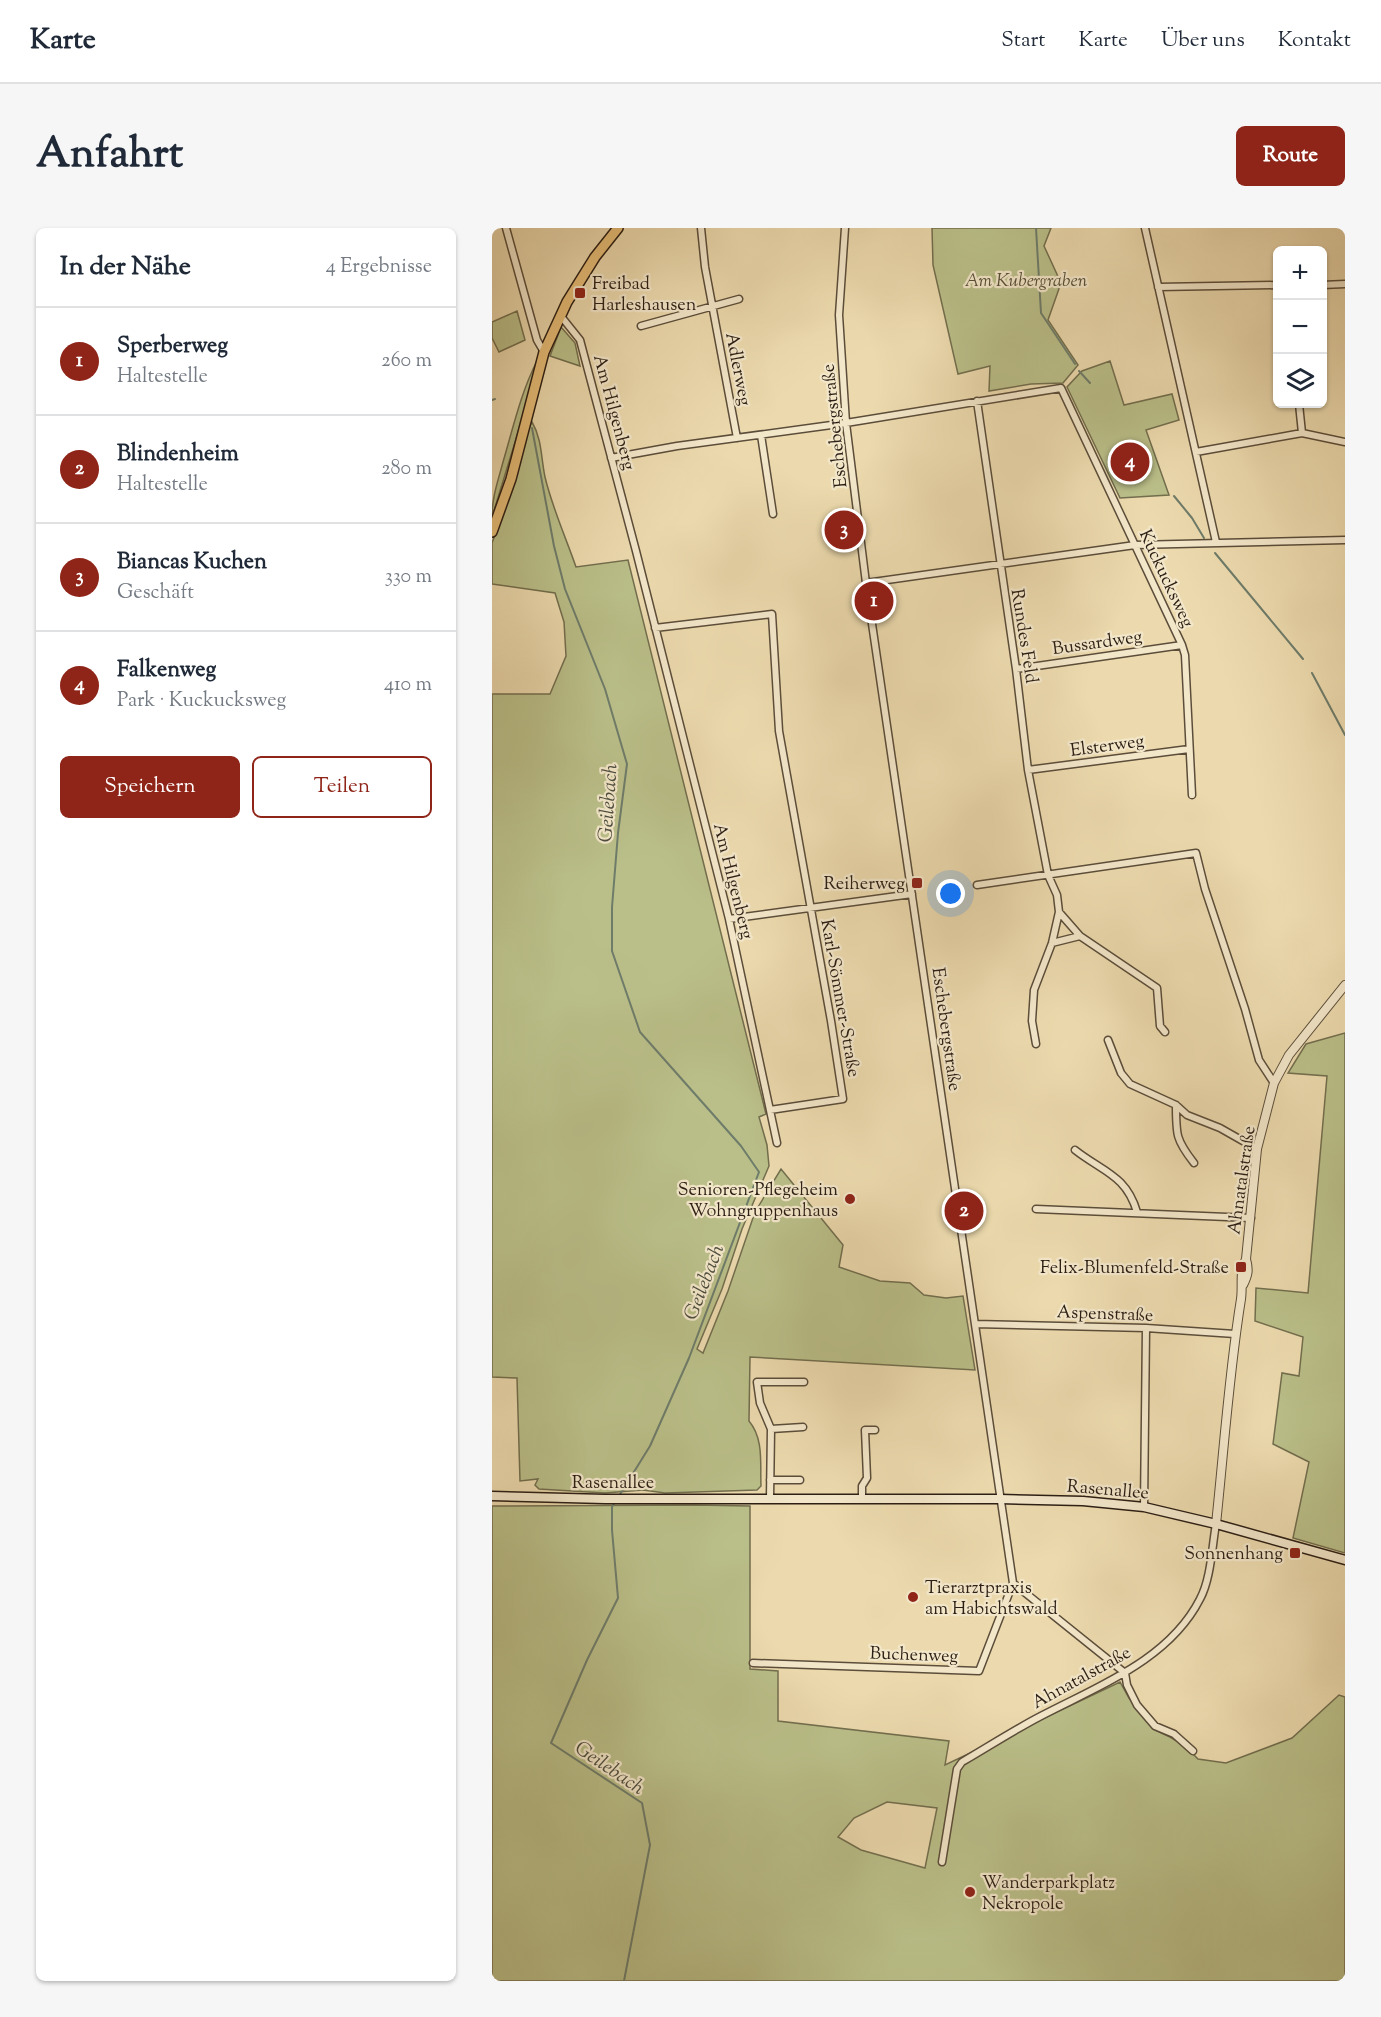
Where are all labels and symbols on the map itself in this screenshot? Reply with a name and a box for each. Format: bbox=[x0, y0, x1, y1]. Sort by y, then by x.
park label: Am Kubergraben bbox=[965, 269, 1088, 295]
place label: Freibad Harleshausen bbox=[592, 272, 697, 319]
marker: Freibad Harleshausen bbox=[573, 286, 587, 300]
street label: Adlerweg bbox=[717, 331, 757, 408]
street label: Am Hilgenberg bbox=[585, 352, 641, 473]
street label: Eschebergstraße bbox=[817, 363, 855, 489]
pin: 4 bbox=[1110, 440, 1150, 484]
pin: 3 bbox=[824, 508, 864, 552]
street label: Kuckucksweg bbox=[1131, 525, 1199, 632]
pin: 1 bbox=[854, 578, 893, 623]
street label: Rundes Feld bbox=[1003, 587, 1043, 686]
street label: Bussardweg bbox=[1051, 625, 1144, 663]
street label: Elsterweg bbox=[1069, 729, 1146, 765]
water label: Geilebach bbox=[592, 763, 627, 843]
street label: Am Hilgenberg bbox=[705, 821, 759, 942]
place label: Reiherweg bbox=[823, 872, 905, 898]
marker: Reiherweg bbox=[910, 876, 924, 890]
your location bbox=[936, 879, 965, 908]
street label: Karl-Sömmer-Straße bbox=[812, 917, 866, 1079]
street label: Eschebergstraße bbox=[923, 966, 967, 1093]
street label: Ahnatalstraße bbox=[1222, 1124, 1263, 1236]
place label: Senioren-Pflegeheim Wohngruppenhaus bbox=[678, 1178, 838, 1225]
pin: 2 bbox=[944, 1188, 984, 1234]
marker: Senioren-Pflegeheim Wohngruppenhaus bbox=[843, 1192, 857, 1206]
water label: Geilebach bbox=[678, 1241, 733, 1325]
place label: Felix-Blumenfeld-Straße bbox=[1040, 1256, 1229, 1282]
marker: Felix-Blumenfeld-Straße bbox=[1234, 1260, 1248, 1274]
street label: Aspenstraße bbox=[1056, 1300, 1154, 1330]
street label: Rasenallee bbox=[572, 1471, 654, 1497]
street label: Rasenallee bbox=[1066, 1474, 1150, 1508]
place label: Sonnenhang bbox=[1184, 1542, 1283, 1568]
marker: Sonnenhang bbox=[1288, 1546, 1302, 1560]
place label: Tierarztpraxis am Habichtswald bbox=[925, 1576, 1058, 1623]
marker: Tierarztpraxis am Habichtswald bbox=[906, 1590, 920, 1604]
street label: Buchenweg bbox=[869, 1641, 959, 1671]
street label: Ahnatalstraße bbox=[1028, 1641, 1136, 1717]
water label: Geilebach bbox=[568, 1735, 650, 1803]
place label: Wanderparkplatz Nekropole bbox=[982, 1871, 1115, 1918]
marker: Wanderparkplatz Nekropole bbox=[963, 1885, 977, 1899]

